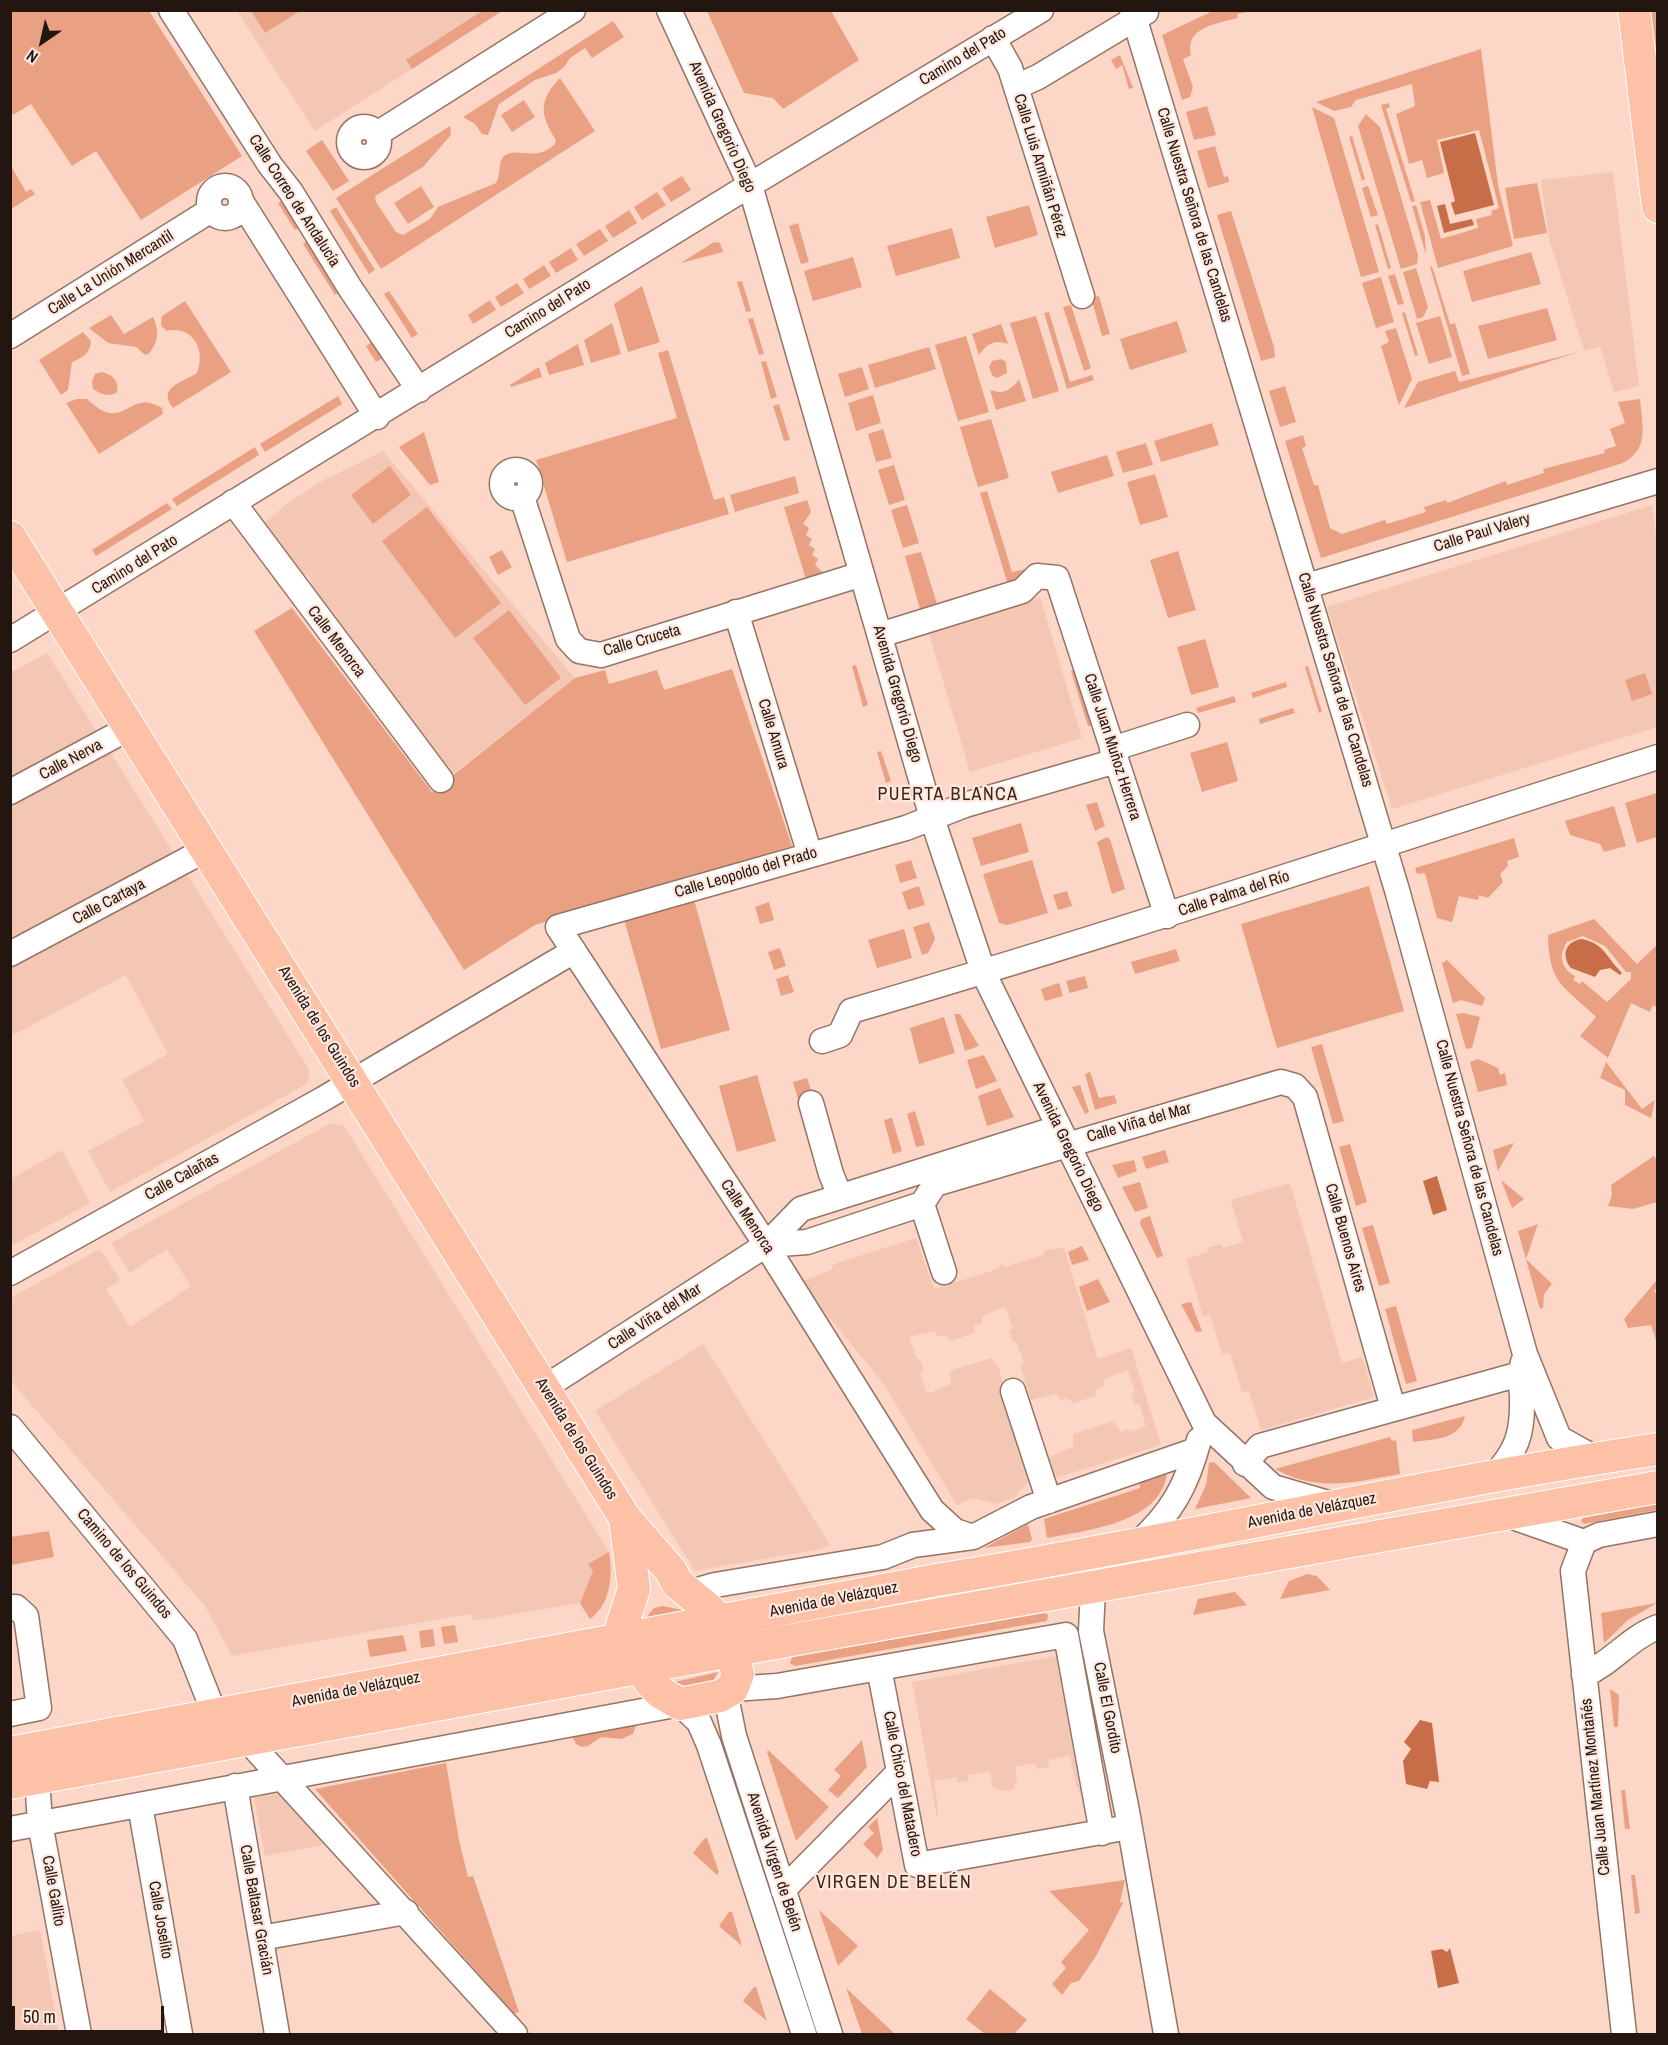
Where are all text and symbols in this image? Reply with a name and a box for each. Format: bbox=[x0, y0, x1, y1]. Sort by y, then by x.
north arrow bbox=[12, 12, 72, 72]
street label: Camino del Pato bbox=[916, 24, 1010, 90]
text: N bbox=[22, 45, 42, 69]
street label: Avenida Gregorio Diego bbox=[684, 58, 760, 196]
street label: Calle Luis Armiñán Pérez bbox=[1009, 92, 1071, 240]
street label: Calle Nuestra Señora de las Candelas bbox=[1152, 105, 1236, 325]
street label: Calle Correo de Andalucía bbox=[244, 131, 344, 271]
street label: Calle La Unión Mercantil bbox=[45, 227, 177, 319]
street label: Camino del Pato bbox=[501, 275, 595, 343]
street label: Calle Paul Valery bbox=[1432, 509, 1532, 557]
street label: Camino del Pato bbox=[88, 531, 182, 599]
street label: Calle Nuestra Señora de las Candelas bbox=[1293, 570, 1377, 790]
street label: Calle Menorca bbox=[303, 602, 369, 682]
street label: Calle Cruceta bbox=[601, 621, 683, 661]
street label: Avenida Gregorio Diego bbox=[868, 623, 926, 765]
street label: Calle Juan Muñoz Herrera bbox=[1079, 671, 1145, 823]
street label: Calle Amura bbox=[753, 697, 793, 771]
street label: Calle Nerva bbox=[36, 735, 106, 785]
district label: PUERTA BLANCA bbox=[877, 784, 1019, 806]
street label: Calle Leopoldo del Prado bbox=[673, 843, 819, 903]
street label: Calle Palma del Río bbox=[1176, 867, 1292, 921]
street label: Calle Cartaya bbox=[69, 875, 149, 929]
street label: Avenida de los Guindos bbox=[274, 963, 364, 1091]
street label: Calle Nuestra Señora de las Candelas bbox=[1431, 1038, 1507, 1258]
street label: Avenida Gregorio Diego bbox=[1028, 1079, 1108, 1215]
street label: Calle Viña del Mar bbox=[1085, 1099, 1193, 1147]
street label: Calle Calañas bbox=[142, 1149, 222, 1205]
street label: Calle Menorca bbox=[716, 1176, 778, 1258]
street label: Calle Buenos Aires bbox=[1320, 1181, 1370, 1295]
street label: Calle Viña del Mar bbox=[605, 1280, 705, 1354]
street label: Avenida de los Guindos bbox=[531, 1375, 621, 1503]
street label: Avenida de Velázquez bbox=[1246, 1489, 1378, 1533]
street label: Camino de los Guindos bbox=[72, 1505, 176, 1623]
street label: Avenida de Velázquez bbox=[768, 1578, 900, 1622]
street label: Calle El Gordito bbox=[1089, 1661, 1125, 1755]
street label: Avenida de Velázquez bbox=[290, 1668, 422, 1712]
street label: Calle Juan Martínez Montañés bbox=[1577, 1698, 1615, 1876]
street label: Calle Chico del Matadero bbox=[878, 1710, 926, 1858]
street label: Avenida Virgen de Belén bbox=[742, 1790, 806, 1934]
street label: Calle Baltasar Gracián bbox=[235, 1843, 277, 1977]
street label: Calle Gallito bbox=[37, 1854, 69, 1928]
district label: VIRGEN DE BELÉN bbox=[816, 1872, 972, 1894]
street label: Calle Joselito bbox=[144, 1880, 176, 1960]
scale bar bbox=[15, 1994, 166, 2032]
text: 50 m bbox=[23, 2004, 56, 2029]

